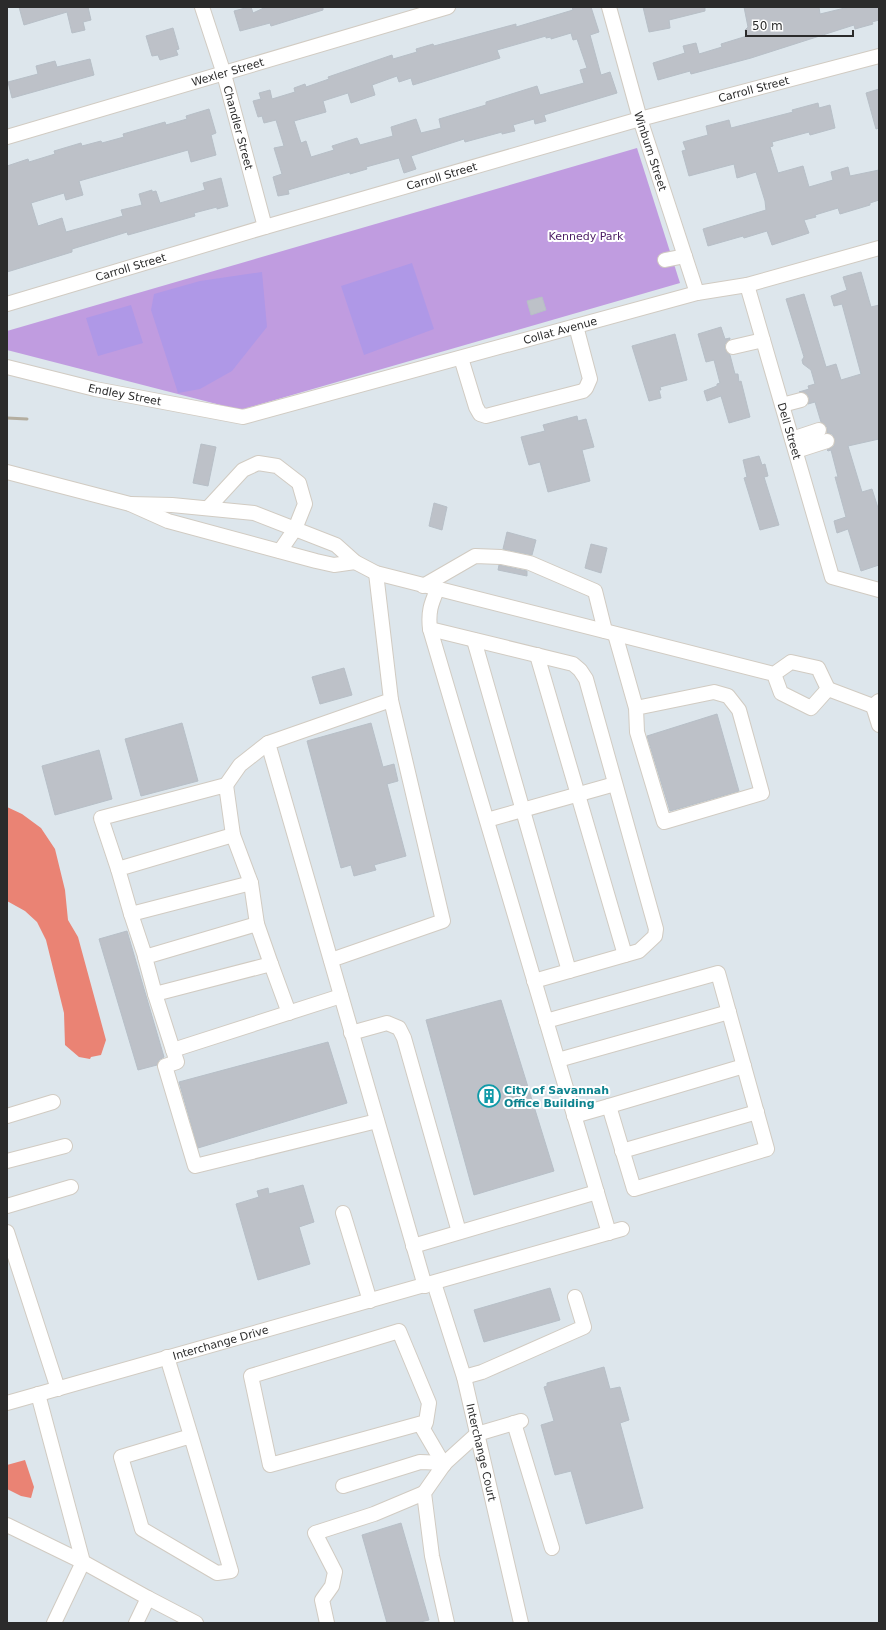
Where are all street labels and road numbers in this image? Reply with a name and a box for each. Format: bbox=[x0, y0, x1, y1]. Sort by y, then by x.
street label: Wexler Street bbox=[190, 55, 266, 89]
street label: Carroll Street bbox=[717, 74, 791, 105]
street label: Chandler Street bbox=[220, 84, 256, 172]
street label: Winburn Street bbox=[631, 110, 669, 193]
street label: Carroll Street bbox=[405, 160, 479, 193]
street label: Carroll Street bbox=[94, 251, 168, 284]
street label: Collat Avenue bbox=[522, 315, 599, 347]
street label: Endley Street bbox=[87, 382, 163, 409]
street label: Dell Street bbox=[775, 401, 804, 462]
street label: Interchange Drive bbox=[171, 1323, 270, 1363]
street label: Interchange Court bbox=[463, 1402, 499, 1503]

